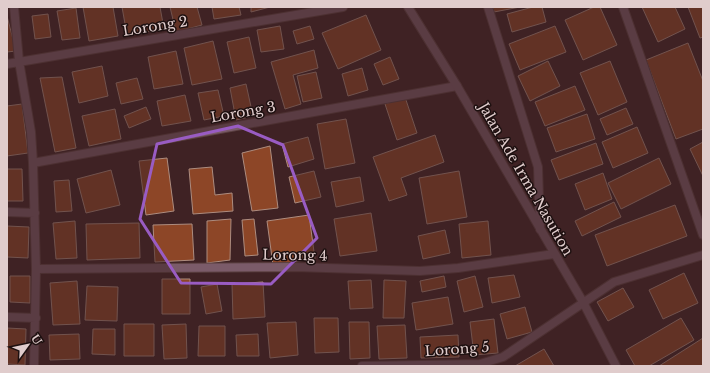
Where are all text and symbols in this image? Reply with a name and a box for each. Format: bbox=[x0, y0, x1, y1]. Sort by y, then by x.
street label: Lorong 2 bbox=[121, 12, 189, 40]
street label: Lorong 3 bbox=[209, 97, 277, 127]
street label: Jalan Ade Irma Nasution bbox=[474, 97, 577, 259]
street label: Lorong 4 bbox=[262, 245, 328, 265]
north arrow bbox=[8, 325, 48, 365]
text: U bbox=[28, 332, 45, 348]
street label: Lorong 5 bbox=[424, 338, 490, 360]

